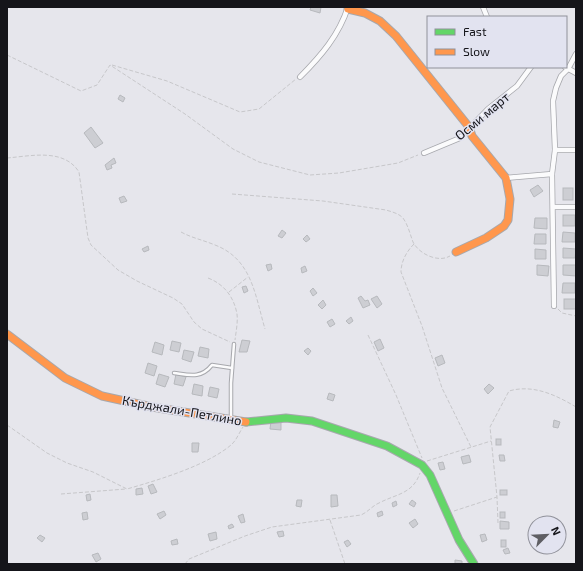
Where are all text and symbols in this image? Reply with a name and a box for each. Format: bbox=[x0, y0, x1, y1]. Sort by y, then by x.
legend bbox=[427, 16, 567, 68]
text: Fast bbox=[463, 24, 487, 38]
text: Slow bbox=[463, 44, 490, 58]
street label: Осми март bbox=[452, 88, 513, 143]
street label: Кърджали-Петлино bbox=[121, 392, 243, 428]
north arrow bbox=[527, 515, 567, 555]
text: N bbox=[549, 524, 564, 537]

